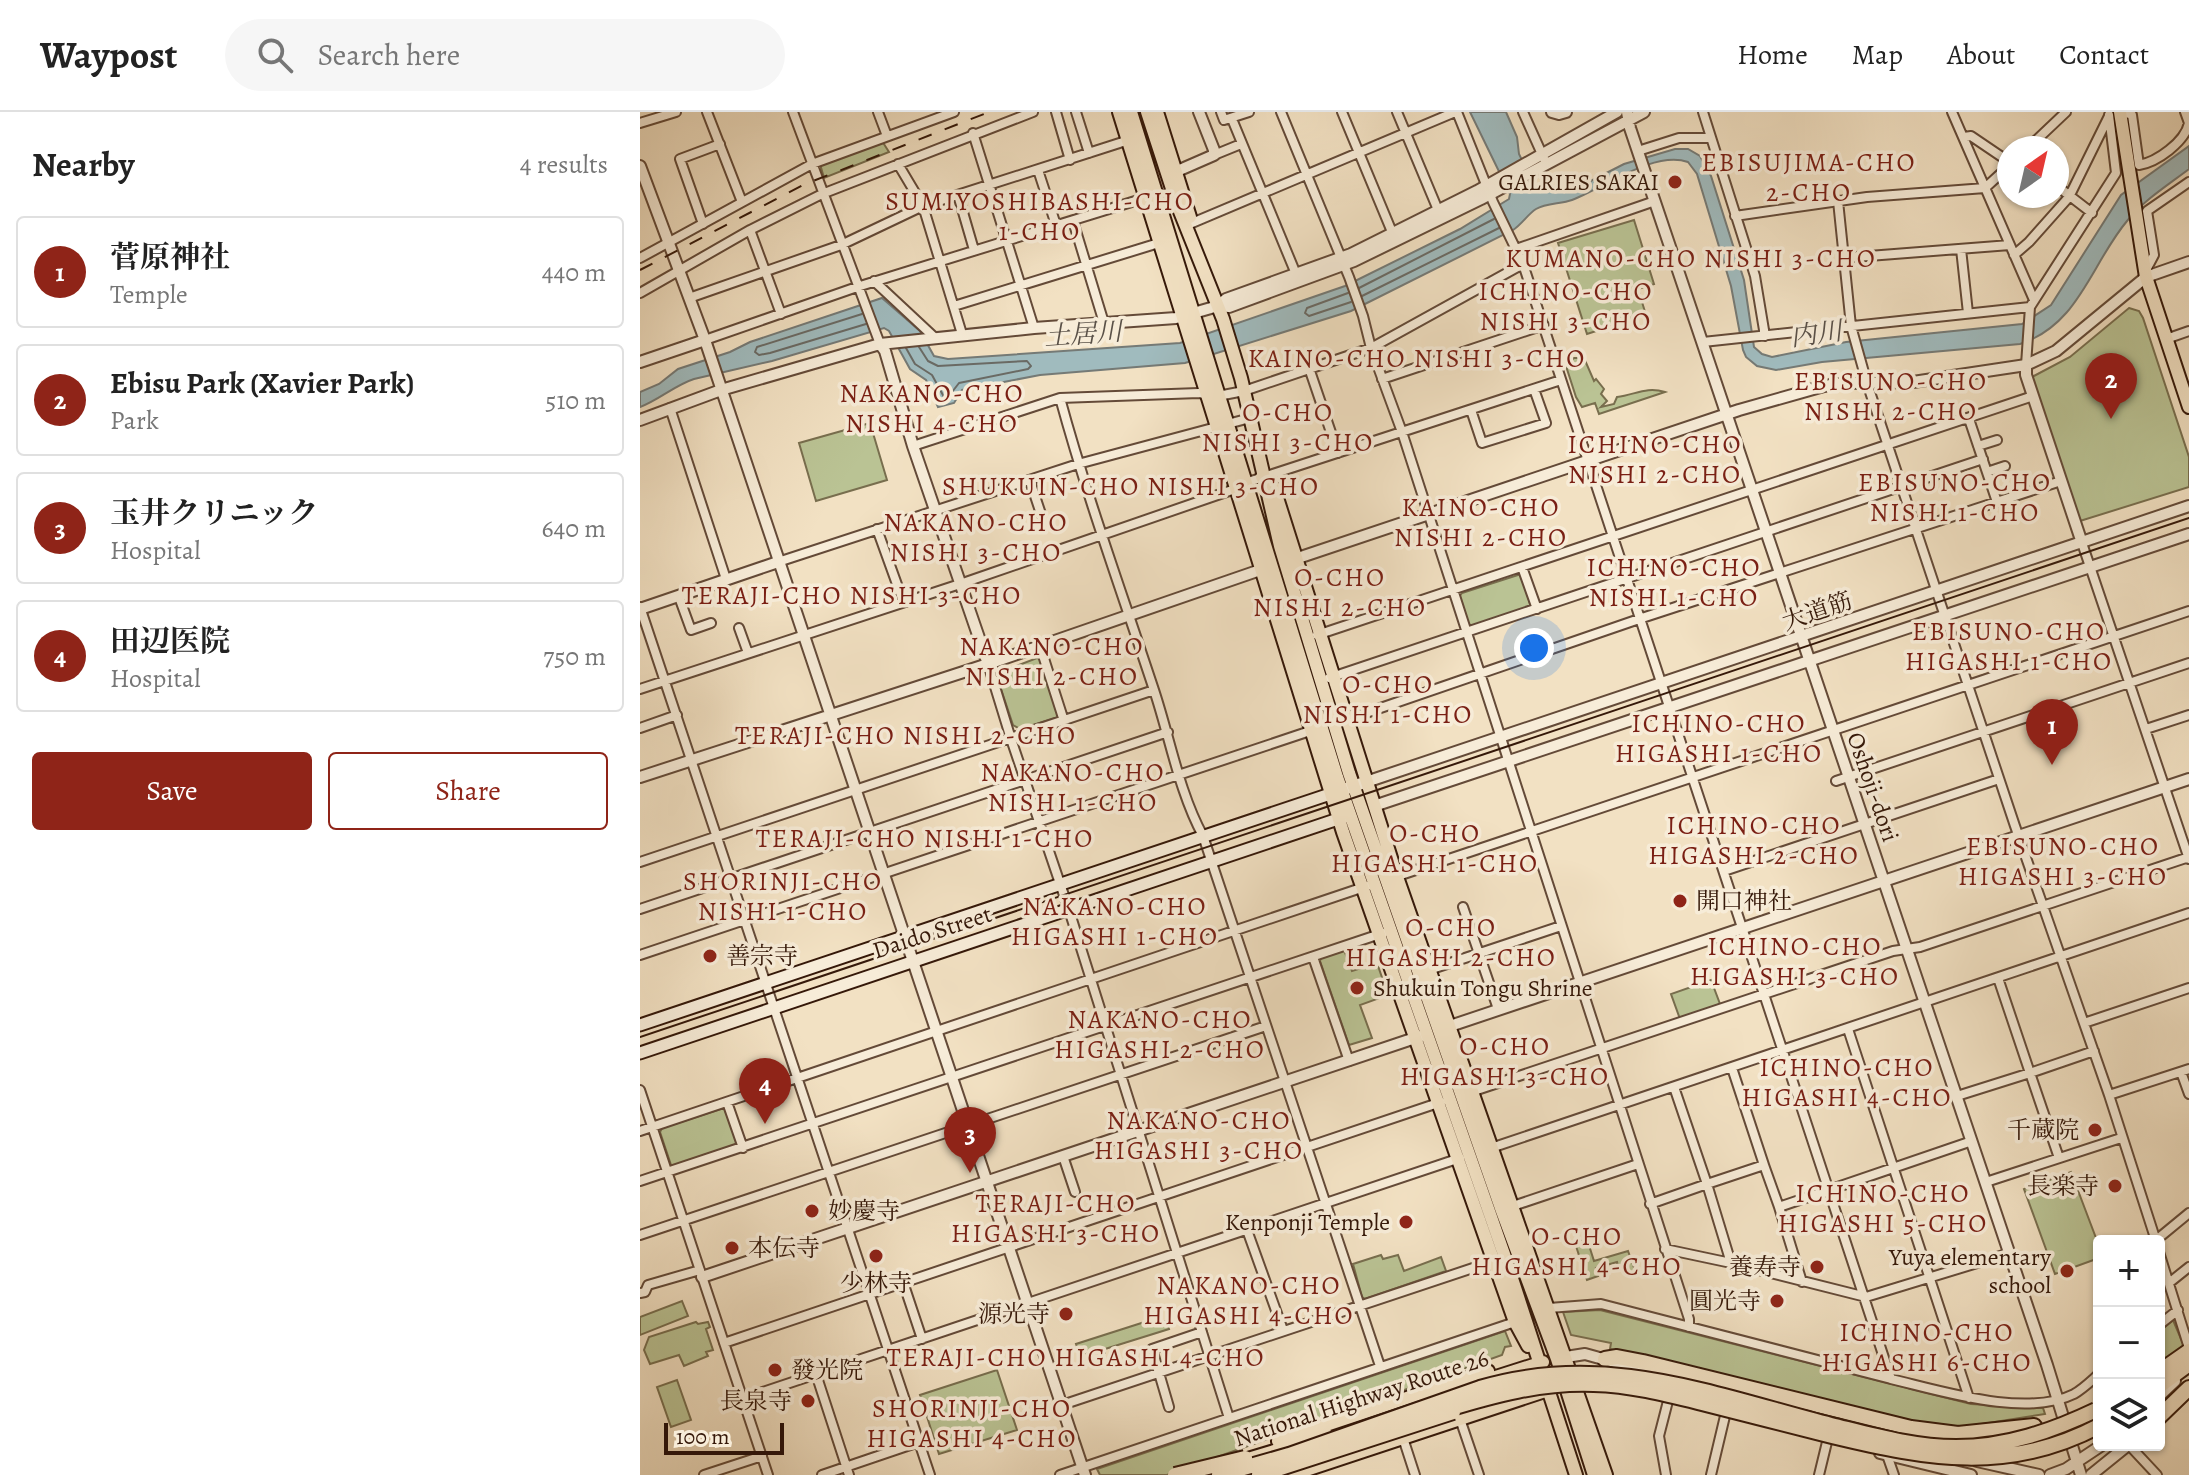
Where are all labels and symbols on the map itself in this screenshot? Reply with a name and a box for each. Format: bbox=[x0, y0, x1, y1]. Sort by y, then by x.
north arrow bbox=[1997, 136, 2069, 208]
district label: EBISUJIMA-CHO 2-CHO bbox=[1702, 145, 1917, 210]
place label: GALRIES SAKAI bbox=[1498, 166, 1659, 198]
marker: GALRIES SAKAI bbox=[1666, 173, 1684, 191]
district label: SUMIYOSHIBASHI-CHO 1-CHO bbox=[885, 184, 1195, 249]
district label: KUMANO-CHO NISHI 3-CHO bbox=[1505, 241, 1877, 276]
district label: ICHINO-CHO NISHI 3-CHO bbox=[1478, 274, 1654, 339]
water label: 内川 bbox=[1788, 313, 1847, 355]
water label: 土居川 bbox=[1043, 314, 1126, 354]
district label: KAINO-CHO NISHI 3-CHO bbox=[1248, 341, 1586, 376]
pin: 2 bbox=[2085, 353, 2137, 419]
district label: EBISUNO-CHO NISHI 2-CHO bbox=[1794, 364, 1988, 429]
district label: NAKANO-CHO NISHI 4-CHO bbox=[839, 376, 1025, 441]
district label: O-CHO NISHI 3-CHO bbox=[1202, 395, 1374, 460]
district label: ICHINO-CHO NISHI 2-CHO bbox=[1567, 427, 1743, 492]
district label: EBISUNO-CHO NISHI 1-CHO bbox=[1858, 465, 2052, 530]
district label: SHUKUIN-CHO NISHI 3-CHO bbox=[942, 469, 1320, 504]
district label: KAINO-CHO NISHI 2-CHO bbox=[1394, 490, 1568, 555]
district label: NAKANO-CHO NISHI 3-CHO bbox=[883, 505, 1069, 570]
district label: ICHINO-CHO NISHI 1-CHO bbox=[1586, 550, 1762, 615]
district label: O-CHO NISHI 2-CHO bbox=[1253, 560, 1427, 625]
district label: TERAJI-CHO NISHI 3-CHO bbox=[682, 578, 1022, 613]
street label: 大道筋 bbox=[1778, 584, 1856, 638]
district label: EBISUNO-CHO HIGASHI 1-CHO bbox=[1905, 614, 2113, 679]
your location bbox=[1514, 628, 1554, 668]
district label: NAKANO-CHO NISHI 2-CHO bbox=[959, 629, 1145, 694]
district label: O-CHO NISHI 1-CHO bbox=[1303, 667, 1473, 732]
pin: 1 bbox=[2026, 699, 2078, 765]
district label: ICHINO-CHO HIGASHI 1-CHO bbox=[1615, 706, 1823, 771]
district label: TERAJI-CHO NISHI 2-CHO bbox=[735, 718, 1077, 753]
street label: Oshoji-dori bbox=[1839, 728, 1907, 846]
district label: NAKANO-CHO NISHI 1-CHO bbox=[980, 755, 1166, 820]
district label: ICHINO-CHO HIGASHI 2-CHO bbox=[1648, 808, 1860, 873]
district label: O-CHO HIGASHI 1-CHO bbox=[1331, 816, 1539, 881]
district label: TERAJI-CHO NISHI 1-CHO bbox=[756, 821, 1094, 856]
district label: EBISUNO-CHO HIGASHI 3-CHO bbox=[1958, 829, 2168, 894]
district label: SHORINJI-CHO NISHI 1-CHO bbox=[683, 864, 883, 929]
place label: 開口神社 bbox=[1696, 885, 1792, 917]
district label: NAKANO-CHO HIGASHI 1-CHO bbox=[1011, 889, 1219, 954]
marker: 開口神社 bbox=[1671, 892, 1689, 910]
street label: Daido Street bbox=[868, 898, 996, 966]
district label: O-CHO HIGASHI 2-CHO bbox=[1345, 910, 1557, 975]
district label: ICHINO-CHO HIGASHI 3-CHO bbox=[1690, 929, 1900, 994]
place label: 善宗寺 bbox=[726, 940, 798, 972]
marker: 善宗寺 bbox=[701, 947, 719, 965]
place label: Shukuin Tongu Shrine bbox=[1373, 972, 1593, 1004]
marker: Shukuin Tongu Shrine bbox=[1348, 979, 1366, 997]
district label: NAKANO-CHO HIGASHI 2-CHO bbox=[1054, 1002, 1266, 1067]
district label: O-CHO HIGASHI 3-CHO bbox=[1400, 1029, 1610, 1094]
district label: ICHINO-CHO HIGASHI 4-CHO bbox=[1742, 1050, 1952, 1115]
pin: 4 bbox=[739, 1058, 791, 1124]
district label: NAKANO-CHO HIGASHI 3-CHO bbox=[1094, 1103, 1304, 1168]
pin: 3 bbox=[944, 1107, 996, 1173]
place label: 千蔵院 bbox=[2007, 1114, 2079, 1146]
marker: 千蔵院 bbox=[2086, 1121, 2104, 1139]
place label: 長楽寺 bbox=[2027, 1170, 2099, 1202]
district label: ICHINO-CHO HIGASHI 5-CHO bbox=[1778, 1176, 1988, 1241]
marker: 長楽寺 bbox=[2106, 1177, 2124, 1195]
district label: TERAJI-CHO HIGASHI 3-CHO bbox=[951, 1186, 1161, 1251]
place label: 妙慶寺 bbox=[828, 1195, 900, 1227]
marker: 妙慶寺 bbox=[803, 1202, 821, 1220]
place label: Kenponji Temple bbox=[1225, 1206, 1390, 1238]
marker: Kenponji Temple bbox=[1397, 1213, 1415, 1231]
district label: O-CHO HIGASHI 4-CHO bbox=[1472, 1219, 1682, 1284]
place label: 本伝寺 bbox=[748, 1232, 820, 1264]
marker: 本伝寺 bbox=[723, 1239, 741, 1257]
place label: Yuya elementary school bbox=[1888, 1241, 2051, 1301]
marker: 少林寺 bbox=[867, 1247, 885, 1265]
place label: 養寿寺 bbox=[1729, 1251, 1801, 1283]
marker: 養寿寺 bbox=[1808, 1258, 1826, 1276]
marker: Yuya elementary school bbox=[2058, 1262, 2076, 1280]
place label: 少林寺 bbox=[840, 1267, 912, 1299]
district label: NAKANO-CHO HIGASHI 4-CHO bbox=[1144, 1268, 1354, 1333]
place label: 圓光寺 bbox=[1689, 1285, 1761, 1317]
marker: 圓光寺 bbox=[1768, 1292, 1786, 1310]
place label: 源光寺 bbox=[978, 1298, 1050, 1330]
marker: 源光寺 bbox=[1057, 1305, 1075, 1323]
district label: ICHINO-CHO HIGASHI 6-CHO bbox=[1821, 1315, 2033, 1380]
district label: TERAJI-CHO HIGASHI 4-CHO bbox=[886, 1340, 1266, 1375]
street label: National Highway Route 26 bbox=[1230, 1342, 1492, 1454]
place label: 發光院 bbox=[791, 1354, 863, 1386]
marker: 發光院 bbox=[766, 1361, 784, 1379]
place label: 長泉寺 bbox=[720, 1385, 792, 1417]
district label: SHORINJI-CHO HIGASHI 4-CHO bbox=[867, 1391, 1077, 1456]
marker: 長泉寺 bbox=[799, 1392, 817, 1410]
scale bar bbox=[664, 1419, 784, 1455]

